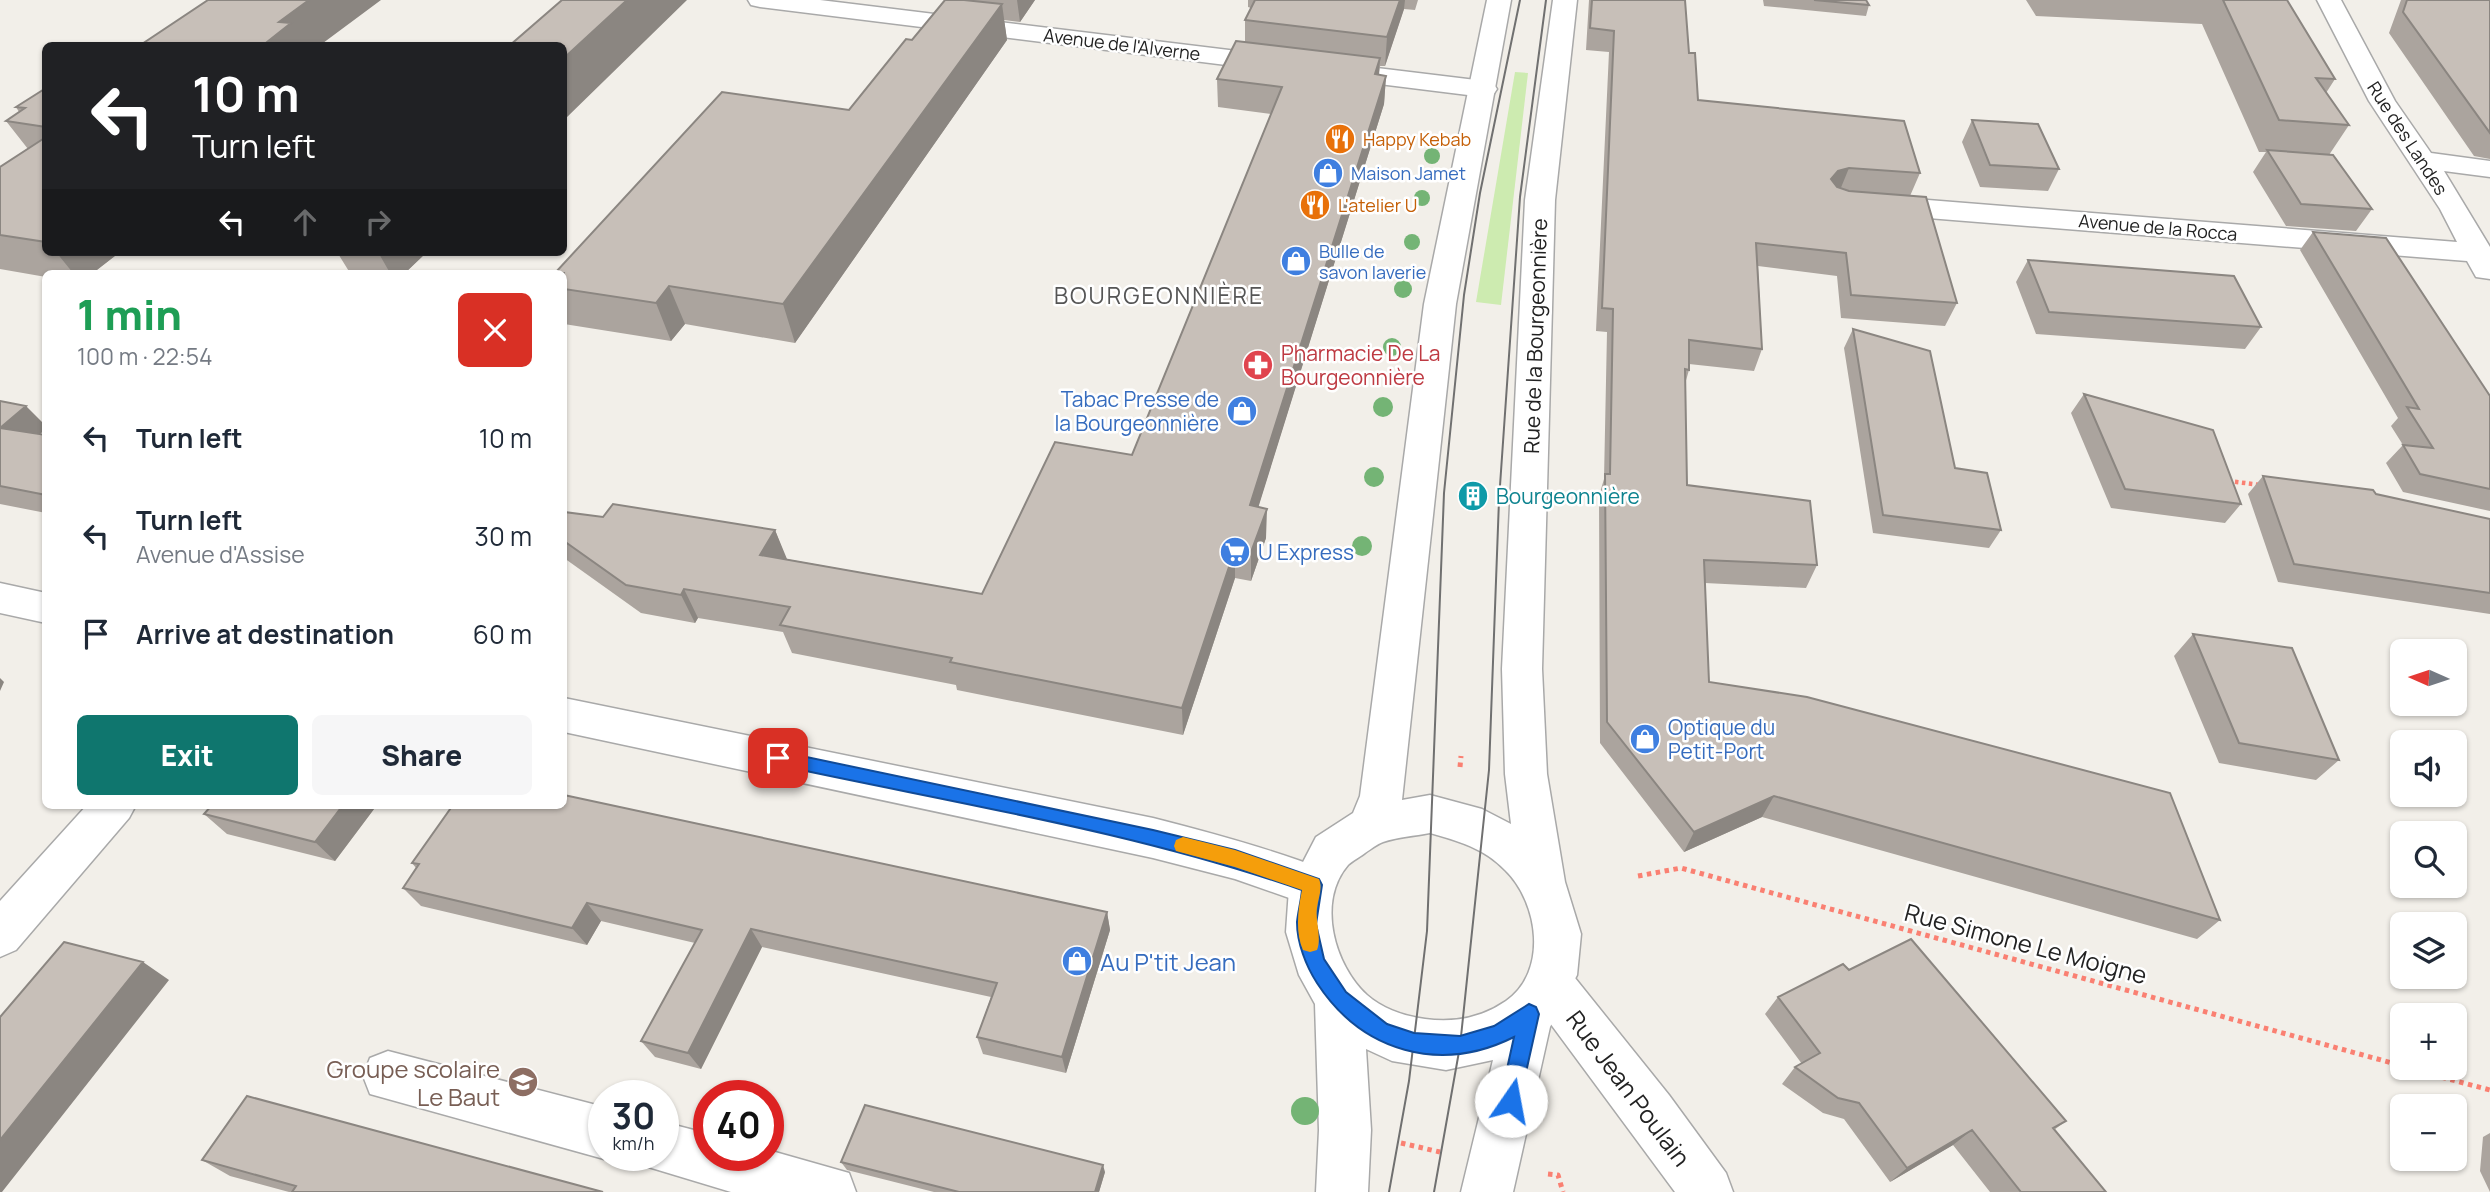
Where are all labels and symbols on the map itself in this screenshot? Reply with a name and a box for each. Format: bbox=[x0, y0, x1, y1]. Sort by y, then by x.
street label: Avenue de l'Alverne bbox=[1042, 22, 1202, 66]
street label: Rue des Landes bbox=[2362, 77, 2454, 199]
restaurant icon: Happy Kebab bbox=[1323, 122, 1357, 156]
place label: Happy Kebab bbox=[1363, 127, 1471, 151]
shop icon: Maison Jamet bbox=[1311, 156, 1345, 190]
place label: Maison Jamet bbox=[1351, 161, 1466, 185]
restaurant icon: L'atelier U bbox=[1298, 188, 1332, 222]
place label: L'atelier U bbox=[1338, 193, 1417, 217]
street label: Avenue de la Rocca bbox=[2078, 208, 2238, 246]
street label: Rue de la Bourgeonnière bbox=[1517, 218, 1553, 454]
place label: Bulle de savon laverie bbox=[1319, 239, 1426, 284]
shop icon: Bulle de savon laverie bbox=[1279, 244, 1313, 278]
district label: BOURGEONNIÈRE bbox=[1054, 279, 1264, 311]
place label: Pharmacie De La Bourgeonnière bbox=[1281, 339, 1441, 391]
pharmacy icon: Pharmacie De La Bourgeonnière bbox=[1241, 348, 1275, 382]
place label: Tabac Presse de la Bourgeonnière bbox=[1054, 385, 1219, 437]
shop icon: Tabac Presse de la Bourgeonnière bbox=[1225, 394, 1259, 428]
building icon: Bourgeonnière bbox=[1456, 479, 1490, 513]
place label: Bourgeonnière bbox=[1496, 482, 1640, 510]
supermarket icon: U Express bbox=[1218, 535, 1252, 569]
place label: U Express bbox=[1258, 538, 1354, 566]
north arrow bbox=[2390, 639, 2468, 716]
place label: Optique du Petit-Port bbox=[1668, 713, 1775, 765]
shop icon: Optique du Petit-Port bbox=[1628, 722, 1662, 756]
pin bbox=[748, 728, 808, 788]
street label: Rue Simone Le Moigne bbox=[1901, 895, 2151, 991]
shop icon: Au P'tit Jean bbox=[1060, 944, 1094, 978]
place label: Au P'tit Jean bbox=[1100, 945, 1236, 978]
street label: Rue Jean Poulain bbox=[1559, 1003, 1699, 1173]
place label: Groupe scolaire Le Baut bbox=[326, 1052, 500, 1113]
position arrow bbox=[1474, 1064, 1548, 1138]
school or university icon: Groupe scolaire Le Baut bbox=[506, 1065, 540, 1099]
speed limit sign: 40 bbox=[693, 1080, 784, 1171]

